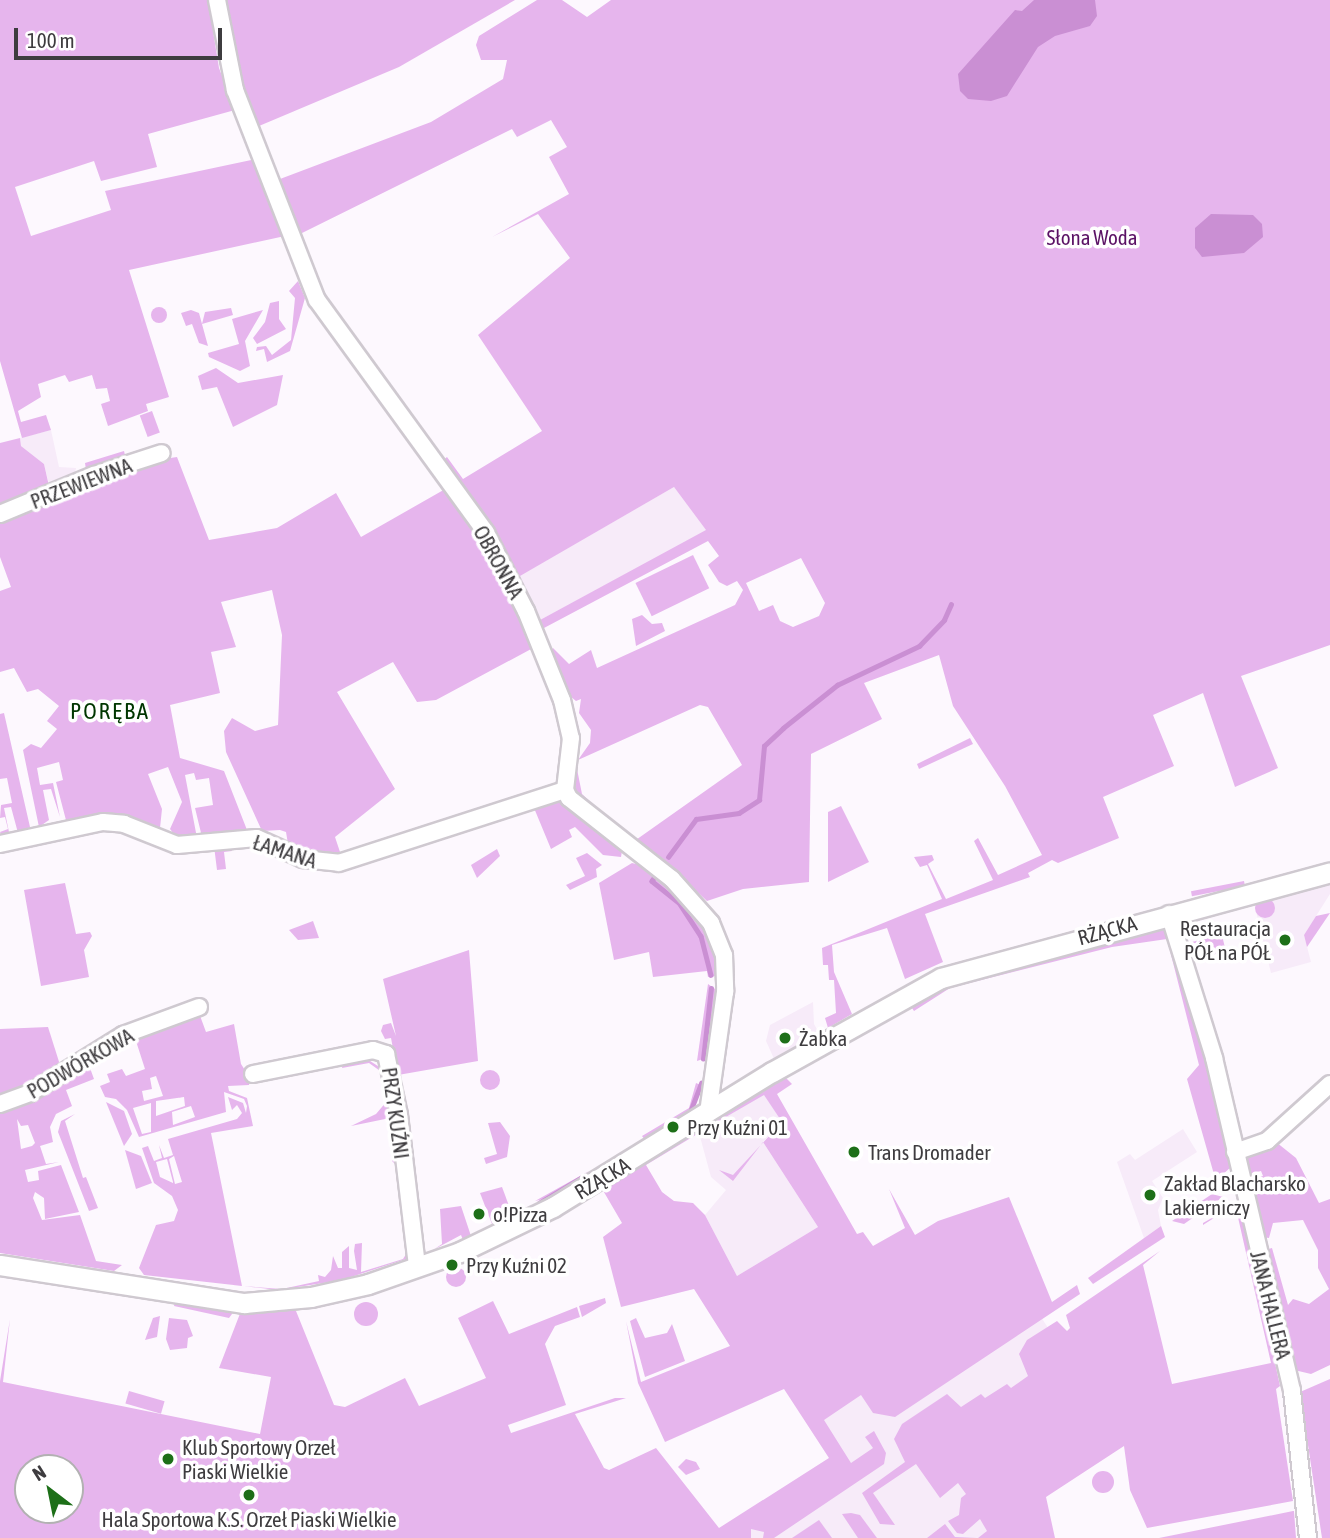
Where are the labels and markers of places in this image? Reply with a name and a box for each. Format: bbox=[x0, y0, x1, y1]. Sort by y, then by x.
place label: Restauracja PÓŁ na PÓŁ bbox=[1180, 915, 1271, 965]
marker: Restauracja PÓŁ na PÓŁ bbox=[1277, 932, 1293, 948]
place label: Żabka bbox=[799, 1025, 847, 1051]
marker: Żabka bbox=[777, 1030, 793, 1046]
place label: Przy Kuźni 01 bbox=[687, 1114, 788, 1140]
marker: Przy Kuźni 01 bbox=[665, 1119, 681, 1135]
place label: Trans Dromader bbox=[868, 1139, 990, 1165]
marker: Trans Dromader bbox=[846, 1144, 862, 1160]
place label: Zakład Blacharsko Lakierniczy bbox=[1164, 1170, 1306, 1220]
marker: Zakład Blacharsko Lakierniczy bbox=[1142, 1187, 1158, 1203]
place label: o!Pizza bbox=[493, 1201, 548, 1227]
marker: o!Pizza bbox=[471, 1206, 487, 1222]
place label: Przy Kuźni 02 bbox=[466, 1252, 567, 1278]
marker: Przy Kuźni 02 bbox=[444, 1257, 460, 1273]
place label: Klub Sportowy Orzeł Piaski Wielkie bbox=[182, 1434, 336, 1484]
marker: Klub Sportowy Orzeł Piaski Wielkie bbox=[160, 1451, 176, 1467]
marker: Hala Sportowa K.S. Orzeł Piaski Wielkie bbox=[241, 1487, 257, 1503]
place label: Hala Sportowa K.S. Orzeł Piaski Wielkie bbox=[102, 1506, 396, 1532]

